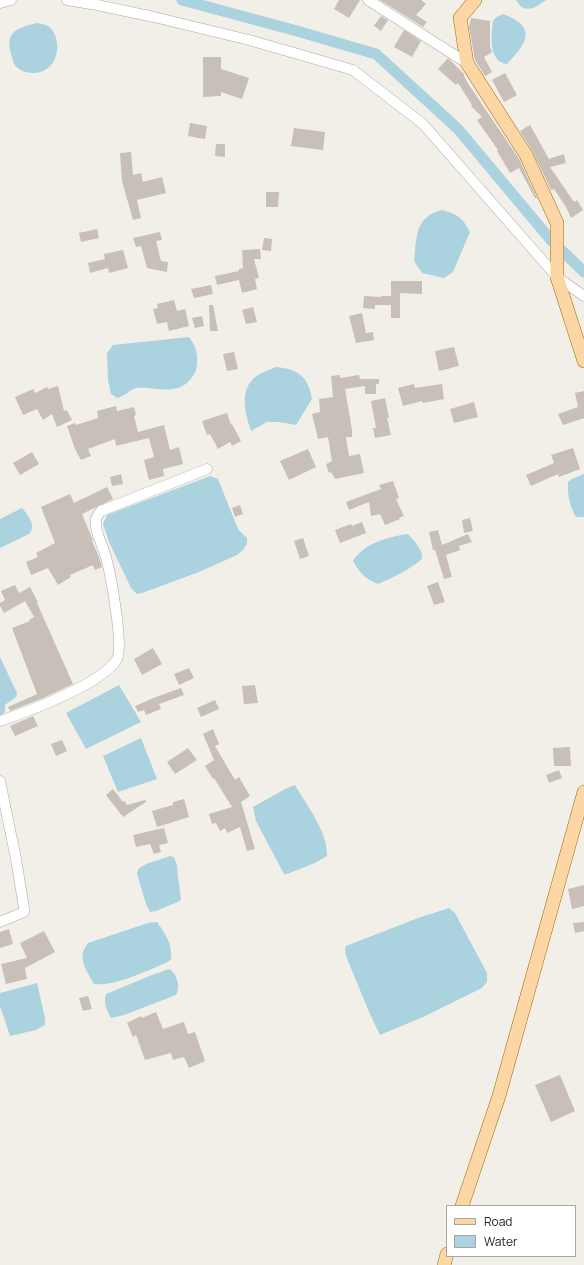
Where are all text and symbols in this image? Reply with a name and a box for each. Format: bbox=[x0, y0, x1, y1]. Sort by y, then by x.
legend bbox=[446, 1205, 576, 1257]
text: Road bbox=[484, 1213, 512, 1230]
text: Water bbox=[484, 1233, 517, 1250]

